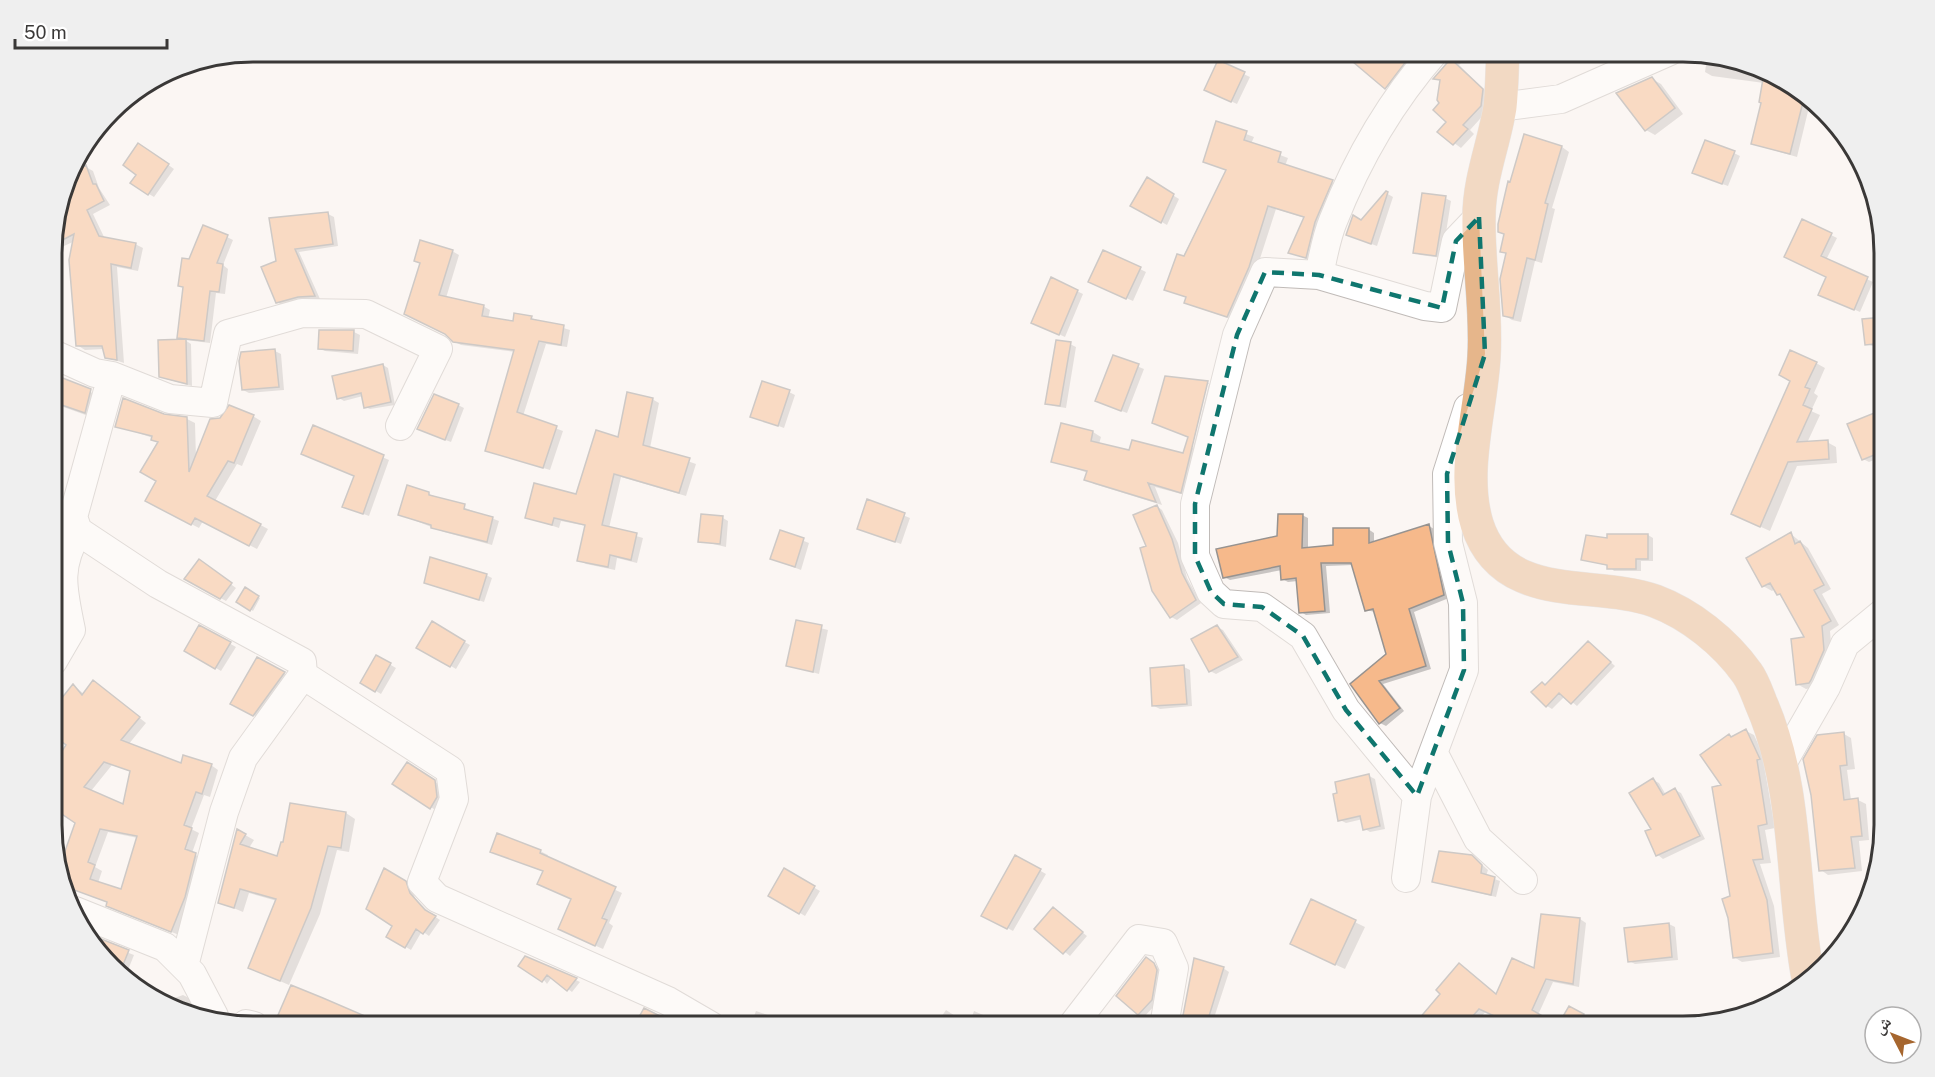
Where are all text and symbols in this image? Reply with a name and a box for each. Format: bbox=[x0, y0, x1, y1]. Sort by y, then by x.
scale bar bbox=[15, 12, 166, 50]
text: 50 m bbox=[24, 22, 67, 43]
north arrow bbox=[1863, 1005, 1923, 1065]
text: ش bbox=[1869, 1013, 1895, 1038]

